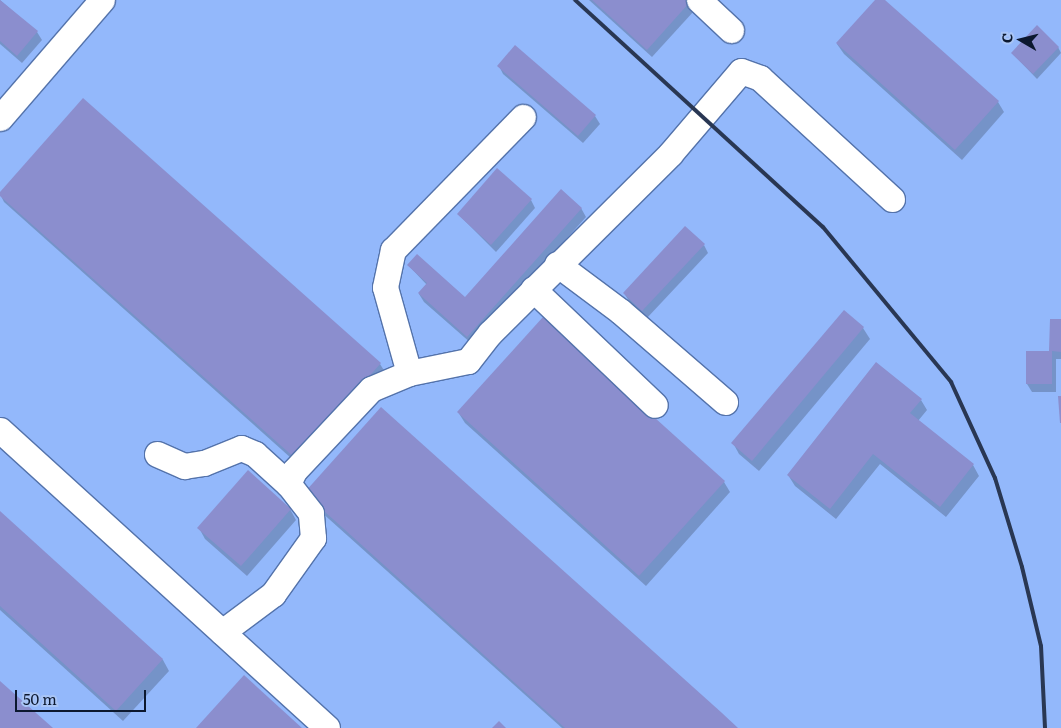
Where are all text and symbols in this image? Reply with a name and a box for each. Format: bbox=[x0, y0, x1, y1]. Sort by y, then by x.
north arrow bbox=[996, 15, 1046, 65]
text: С bbox=[996, 32, 1017, 44]
scale bar bbox=[18, 680, 149, 712]
text: 50 m bbox=[23, 687, 57, 710]

